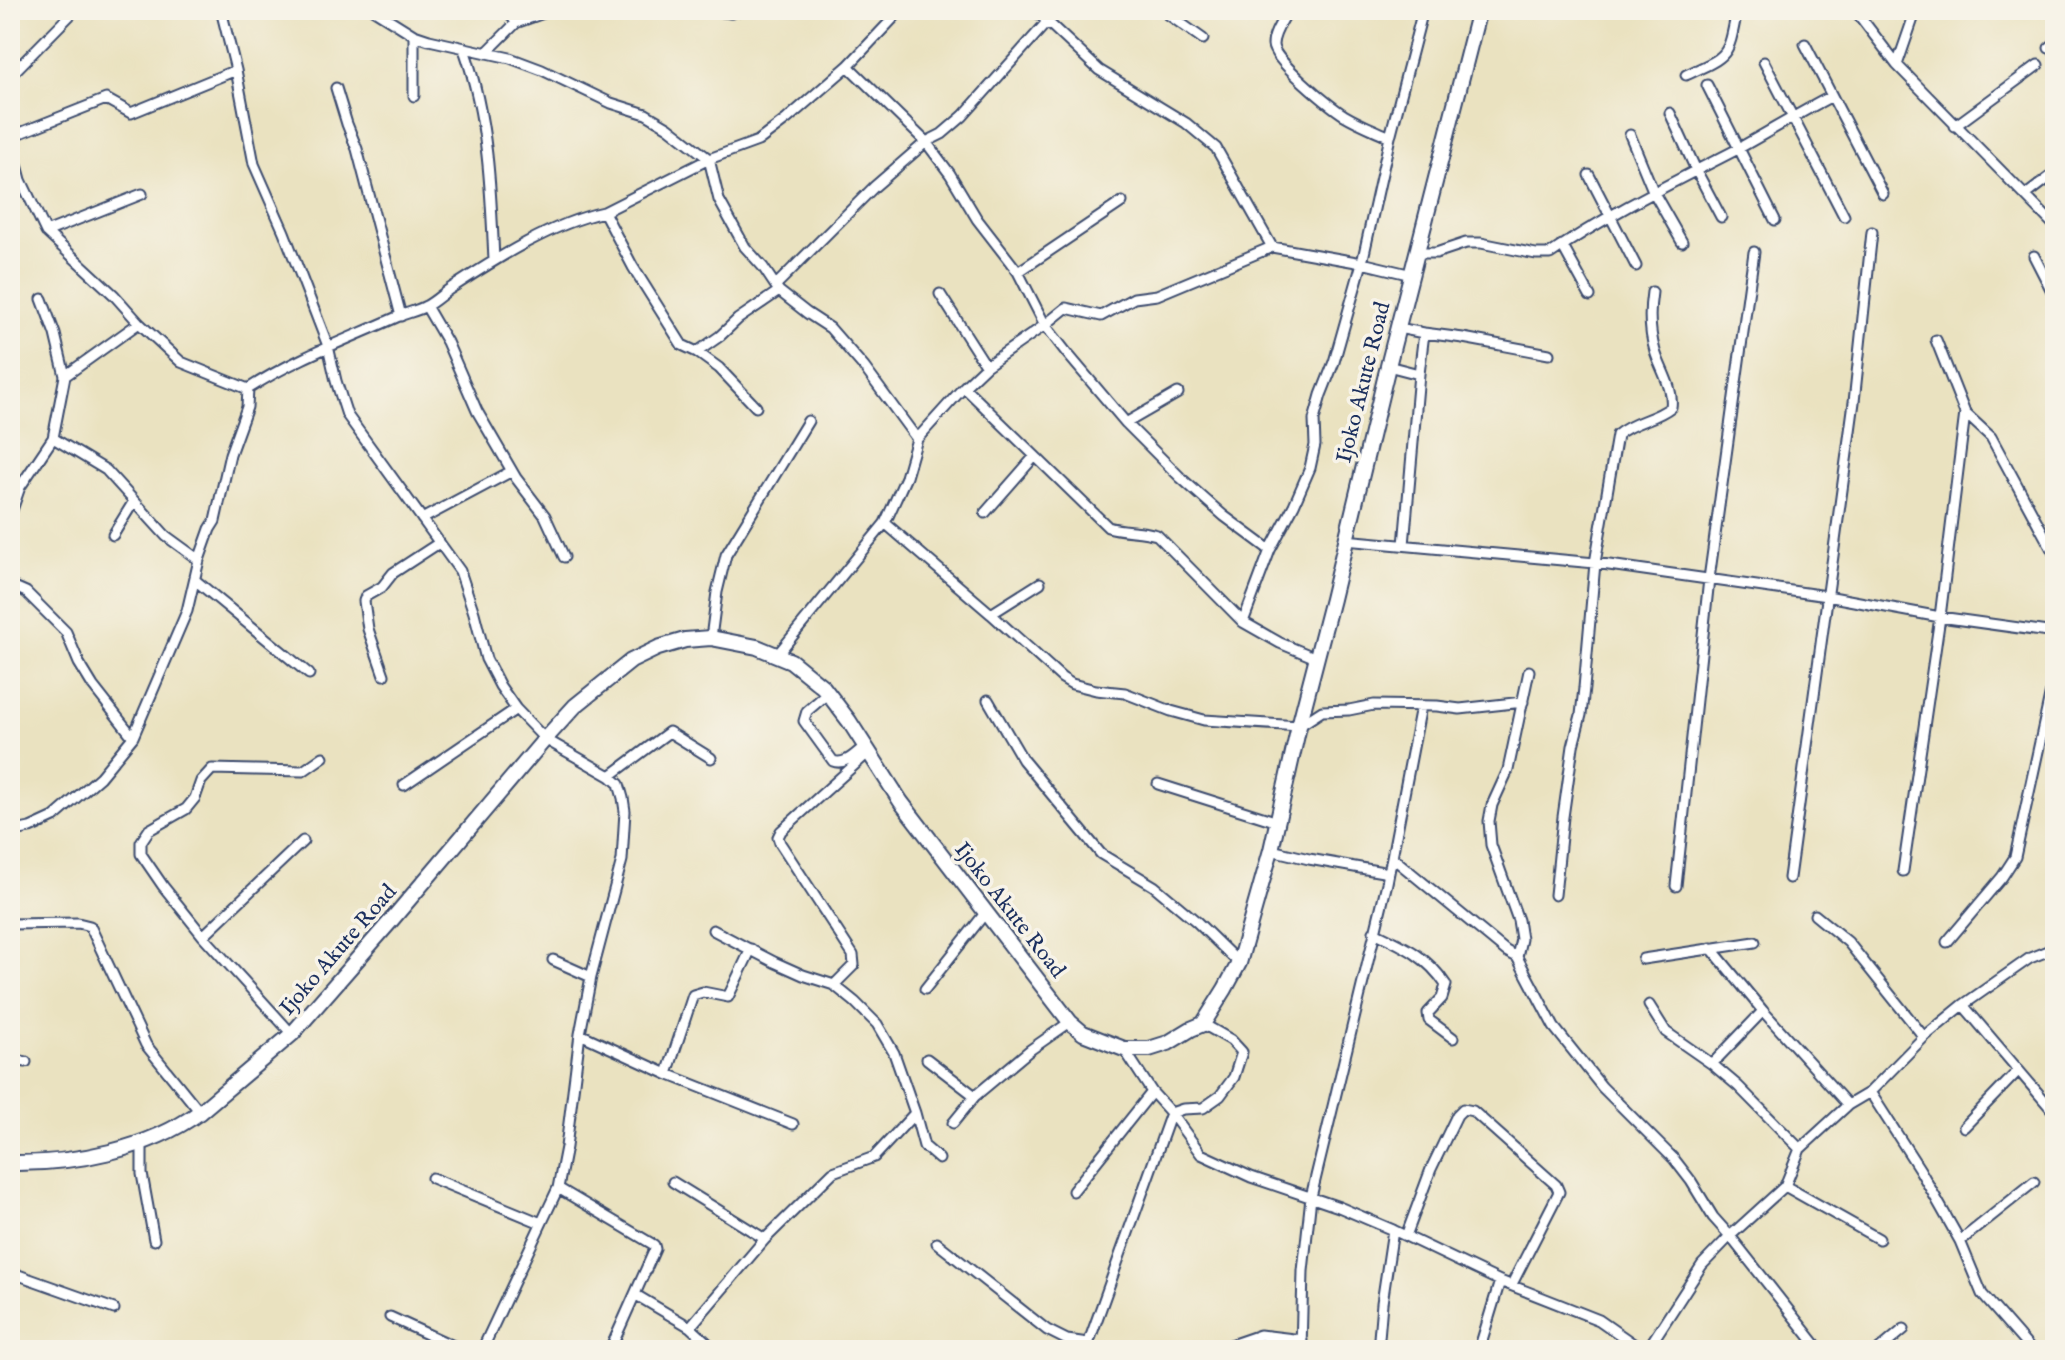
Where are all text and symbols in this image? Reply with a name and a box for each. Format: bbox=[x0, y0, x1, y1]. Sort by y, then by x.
street label: Ijoko Akute Road bbox=[1330, 299, 1398, 466]
street label: Ijoko Akute Road bbox=[948, 837, 1071, 984]
street label: Ijoko Akute Road bbox=[274, 879, 403, 1022]

